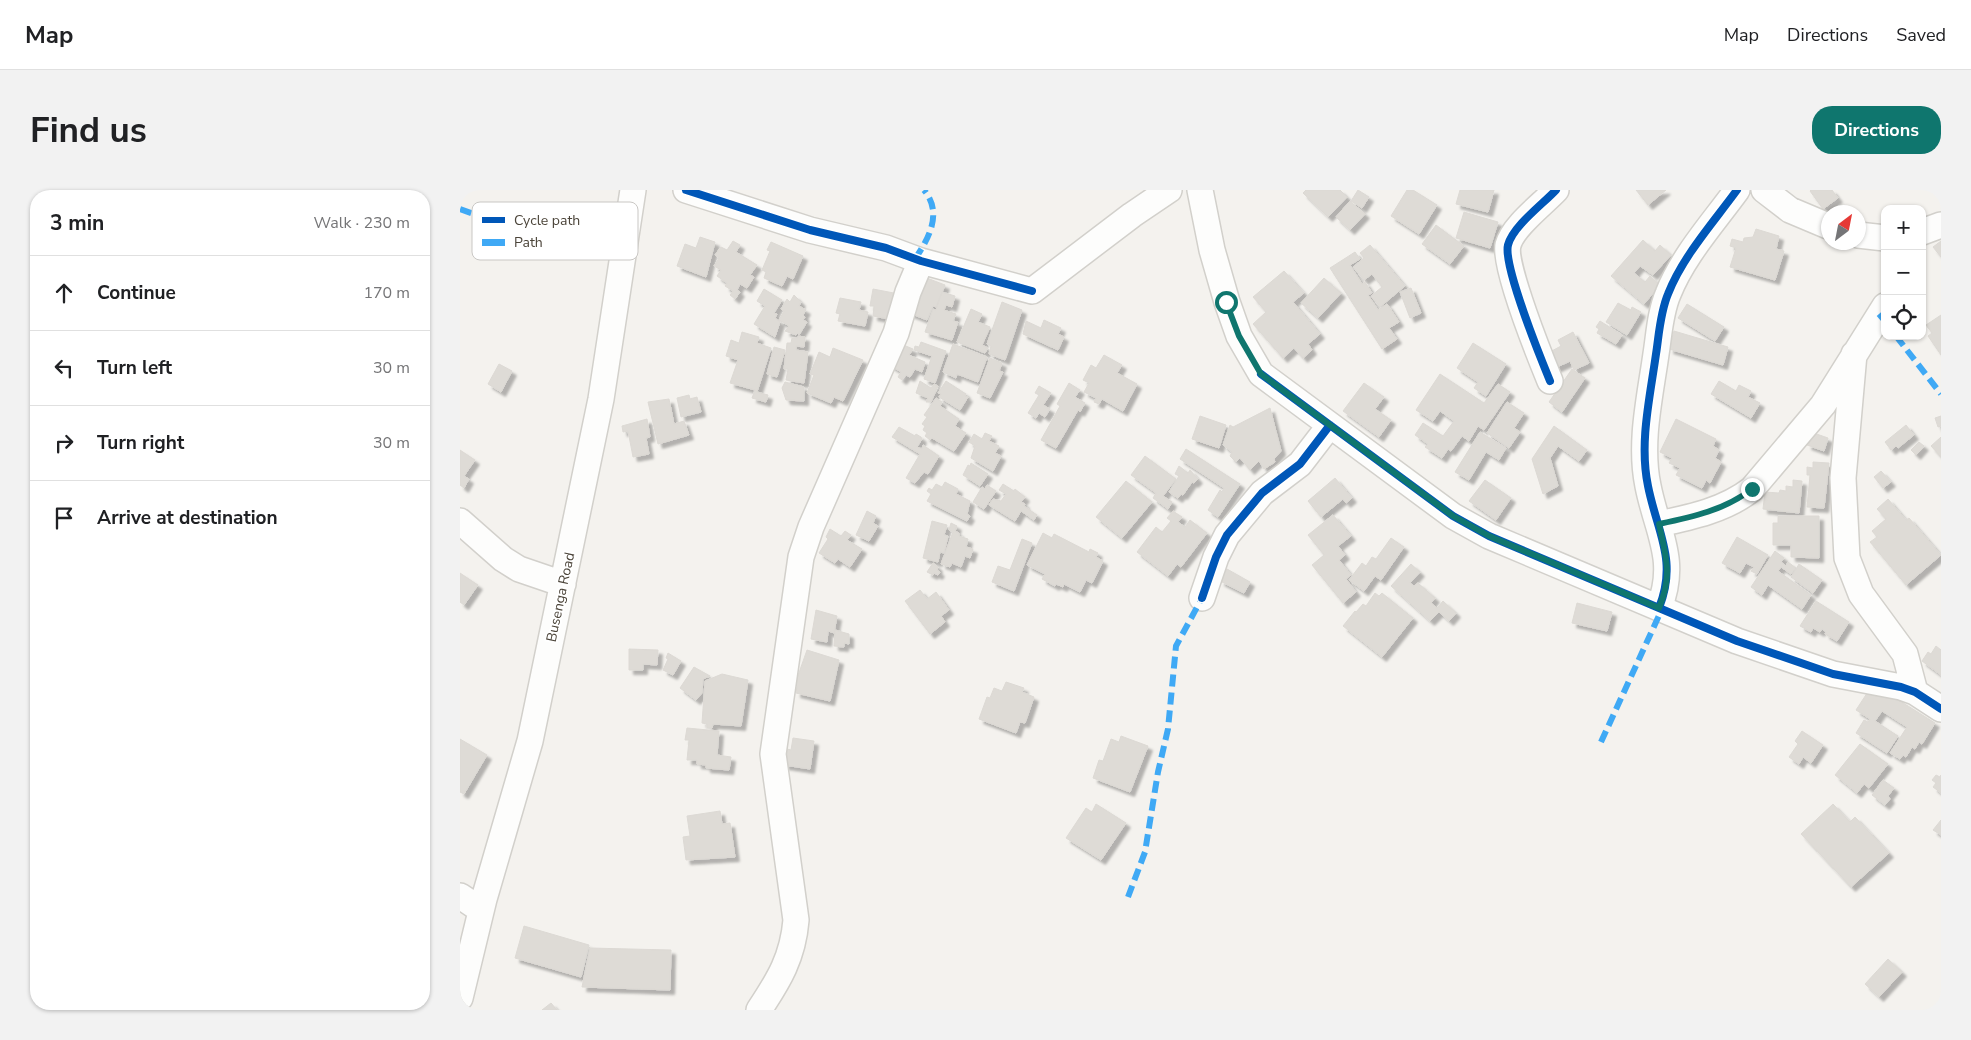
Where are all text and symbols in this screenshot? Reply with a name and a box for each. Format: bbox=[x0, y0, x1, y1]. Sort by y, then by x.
text: Map bbox=[25, 19, 73, 51]
text: Map bbox=[1724, 23, 1759, 47]
text: Directions bbox=[1787, 23, 1868, 47]
text: Saved bbox=[1896, 23, 1946, 47]
button: Directions bbox=[1812, 106, 1941, 154]
text: Find us bbox=[30, 107, 147, 154]
legend bbox=[472, 202, 638, 260]
north arrow bbox=[1821, 205, 1866, 250]
map controls bbox=[1881, 205, 1926, 340]
button: + bbox=[1881, 205, 1926, 250]
text: 3 min bbox=[50, 209, 104, 237]
text: Cycle path bbox=[514, 211, 580, 230]
text: Walk · 230 m bbox=[314, 212, 410, 234]
text: Path bbox=[514, 233, 543, 252]
button: − bbox=[1881, 250, 1926, 295]
icon: ahead bbox=[50, 279, 78, 307]
text: Continue bbox=[97, 280, 176, 306]
text: 170 m bbox=[363, 282, 410, 304]
route start bbox=[1215, 291, 1238, 314]
button: locate bbox=[1881, 295, 1926, 340]
icon: left bbox=[50, 354, 78, 382]
text: Turn left bbox=[97, 355, 172, 381]
text: 30 m bbox=[373, 357, 410, 379]
icon: right bbox=[50, 429, 78, 457]
text: Turn right bbox=[97, 430, 184, 456]
text: 30 m bbox=[373, 432, 410, 454]
route end bbox=[1741, 478, 1764, 501]
icon: arrive bbox=[50, 504, 78, 532]
text: Arrive at destination bbox=[97, 505, 278, 531]
street label: Busenga Road bbox=[542, 551, 579, 644]

